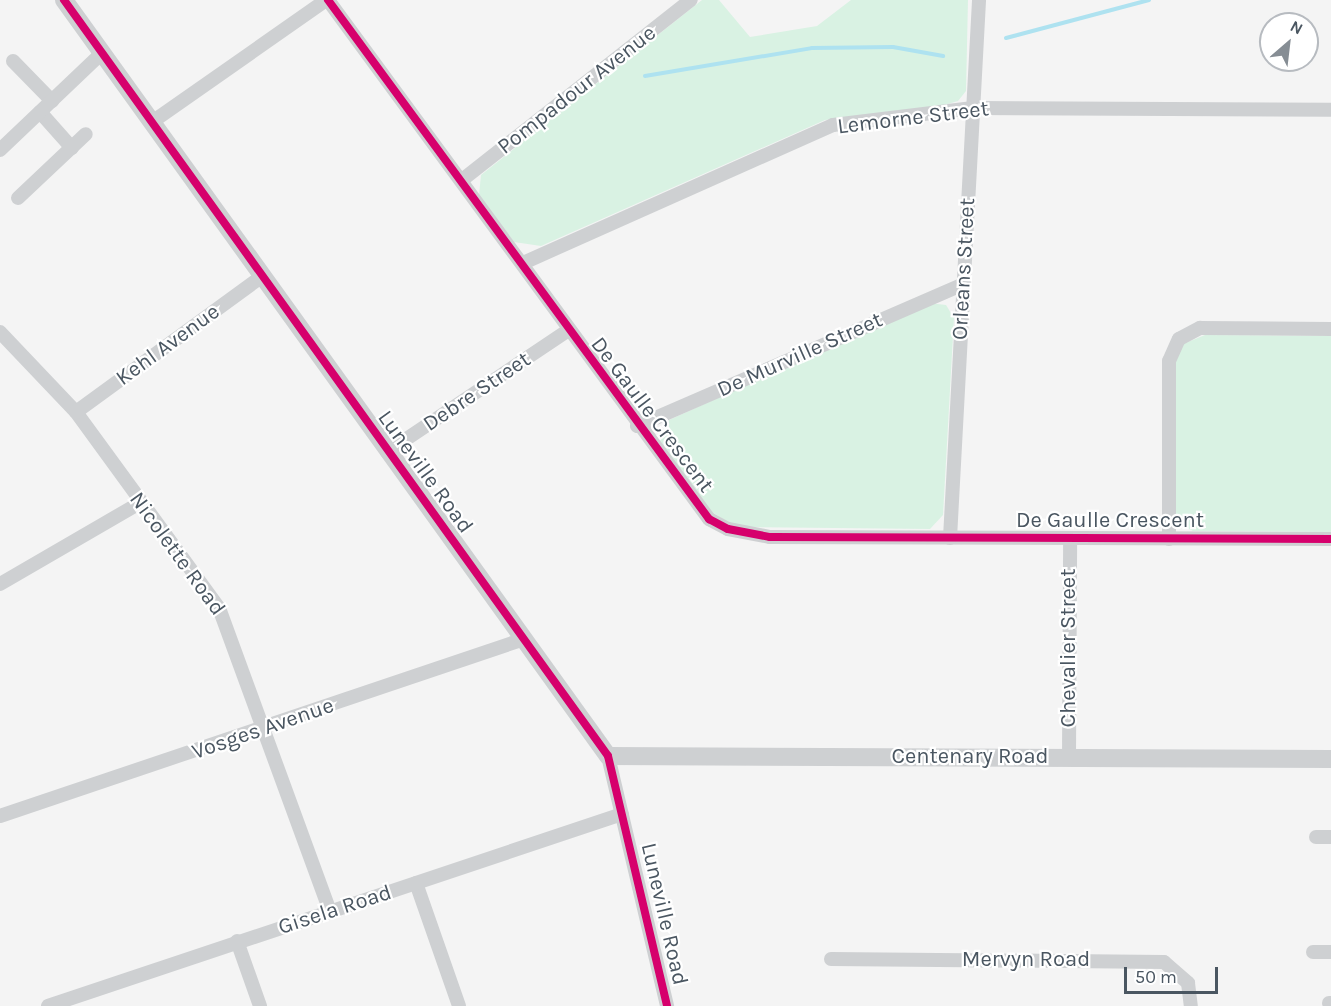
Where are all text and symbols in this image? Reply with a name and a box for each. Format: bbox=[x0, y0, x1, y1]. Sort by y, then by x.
north arrow bbox=[1259, 12, 1319, 72]
text: N bbox=[1287, 16, 1306, 39]
street label: Pompadour Avenue bbox=[493, 20, 661, 160]
street label: Lemorne Street bbox=[836, 96, 990, 140]
street label: Orleans Street bbox=[947, 197, 981, 341]
street label: Kehl Avenue bbox=[111, 299, 225, 391]
street label: De Murville Street bbox=[713, 307, 887, 403]
street label: De Gaulle Crescent bbox=[585, 332, 719, 498]
street label: Debre Street bbox=[418, 346, 536, 438]
street label: Luneville Road bbox=[372, 405, 478, 539]
street label: Nicolette Road bbox=[123, 487, 231, 621]
street label: De Gaulle Crescent bbox=[1016, 508, 1204, 534]
street label: Chevalier Street bbox=[1056, 569, 1082, 727]
street label: Vosges Avenue bbox=[189, 692, 337, 766]
street label: Centenary Road bbox=[891, 744, 1049, 770]
street label: Luneville Road bbox=[635, 840, 693, 988]
street label: Gisela Road bbox=[275, 879, 395, 941]
street label: Mervyn Road bbox=[962, 947, 1090, 973]
scale bar bbox=[1127, 955, 1222, 993]
text: 50 m bbox=[1135, 966, 1177, 988]

